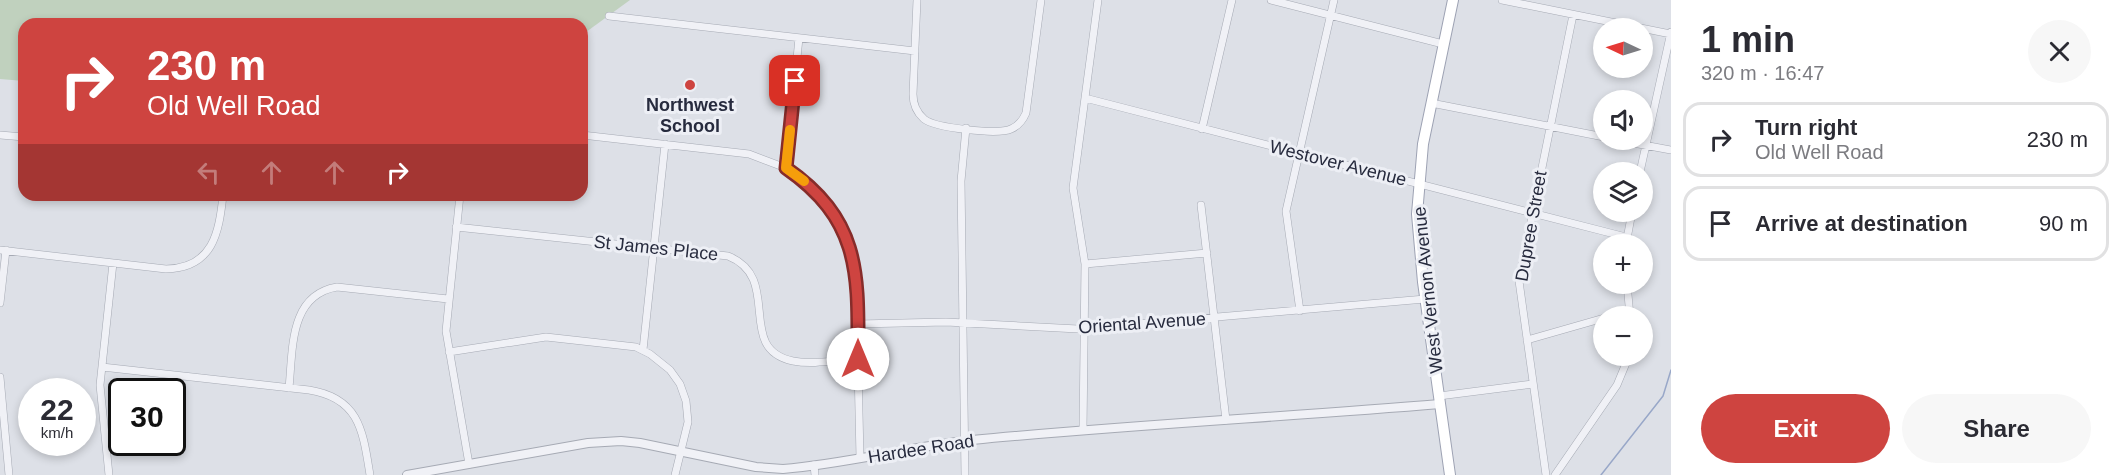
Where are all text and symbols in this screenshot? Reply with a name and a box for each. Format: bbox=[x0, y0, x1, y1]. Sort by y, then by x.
north arrow bbox=[1593, 18, 1653, 78]
map controls bbox=[1593, 18, 1653, 366]
text: 1 min bbox=[1701, 19, 1795, 60]
button: close bbox=[2028, 20, 2091, 83]
icon: right bbox=[48, 42, 126, 120]
text: 230 m bbox=[147, 42, 266, 89]
pin bbox=[769, 55, 820, 106]
text: 320 m · 16:47 bbox=[1701, 62, 1824, 84]
icon: arrive bbox=[778, 64, 811, 97]
marker: Northwest School bbox=[683, 78, 697, 92]
button: sound bbox=[1593, 90, 1653, 150]
text: Old Well Road bbox=[147, 91, 321, 121]
place label: Northwest School bbox=[646, 95, 734, 136]
text: Turn right bbox=[1755, 115, 1857, 140]
icon: right bbox=[1704, 123, 1737, 156]
text: 230 m bbox=[2027, 127, 2088, 152]
street label: Westover Avenue bbox=[1267, 136, 1409, 190]
text: Old Well Road bbox=[1755, 141, 1884, 163]
icon: left bbox=[192, 156, 225, 189]
icon: ahead bbox=[255, 156, 288, 189]
icon: ahead bbox=[318, 156, 351, 189]
icon: right bbox=[381, 156, 414, 189]
button: layers bbox=[1593, 162, 1653, 222]
street label: Dupree Street bbox=[1511, 169, 1551, 283]
street label: West Vernon Avenue bbox=[1409, 206, 1447, 374]
icon: arrive bbox=[1704, 207, 1737, 240]
text: Arrive at destination bbox=[1755, 211, 1968, 236]
text: 90 m bbox=[2039, 211, 2088, 236]
street label: St James Place bbox=[593, 232, 719, 264]
button: + bbox=[1593, 234, 1653, 294]
button: − bbox=[1593, 306, 1653, 366]
street label: Oriental Avenue bbox=[1078, 309, 1206, 337]
position arrow bbox=[826, 327, 890, 391]
speed limit sign: 30 bbox=[108, 378, 186, 456]
text: 22 bbox=[40, 393, 74, 426]
button: Exit bbox=[1701, 394, 1890, 463]
button: Share bbox=[1902, 394, 2091, 463]
text: km/h bbox=[41, 424, 73, 441]
street label: Hardee Road bbox=[867, 431, 975, 467]

